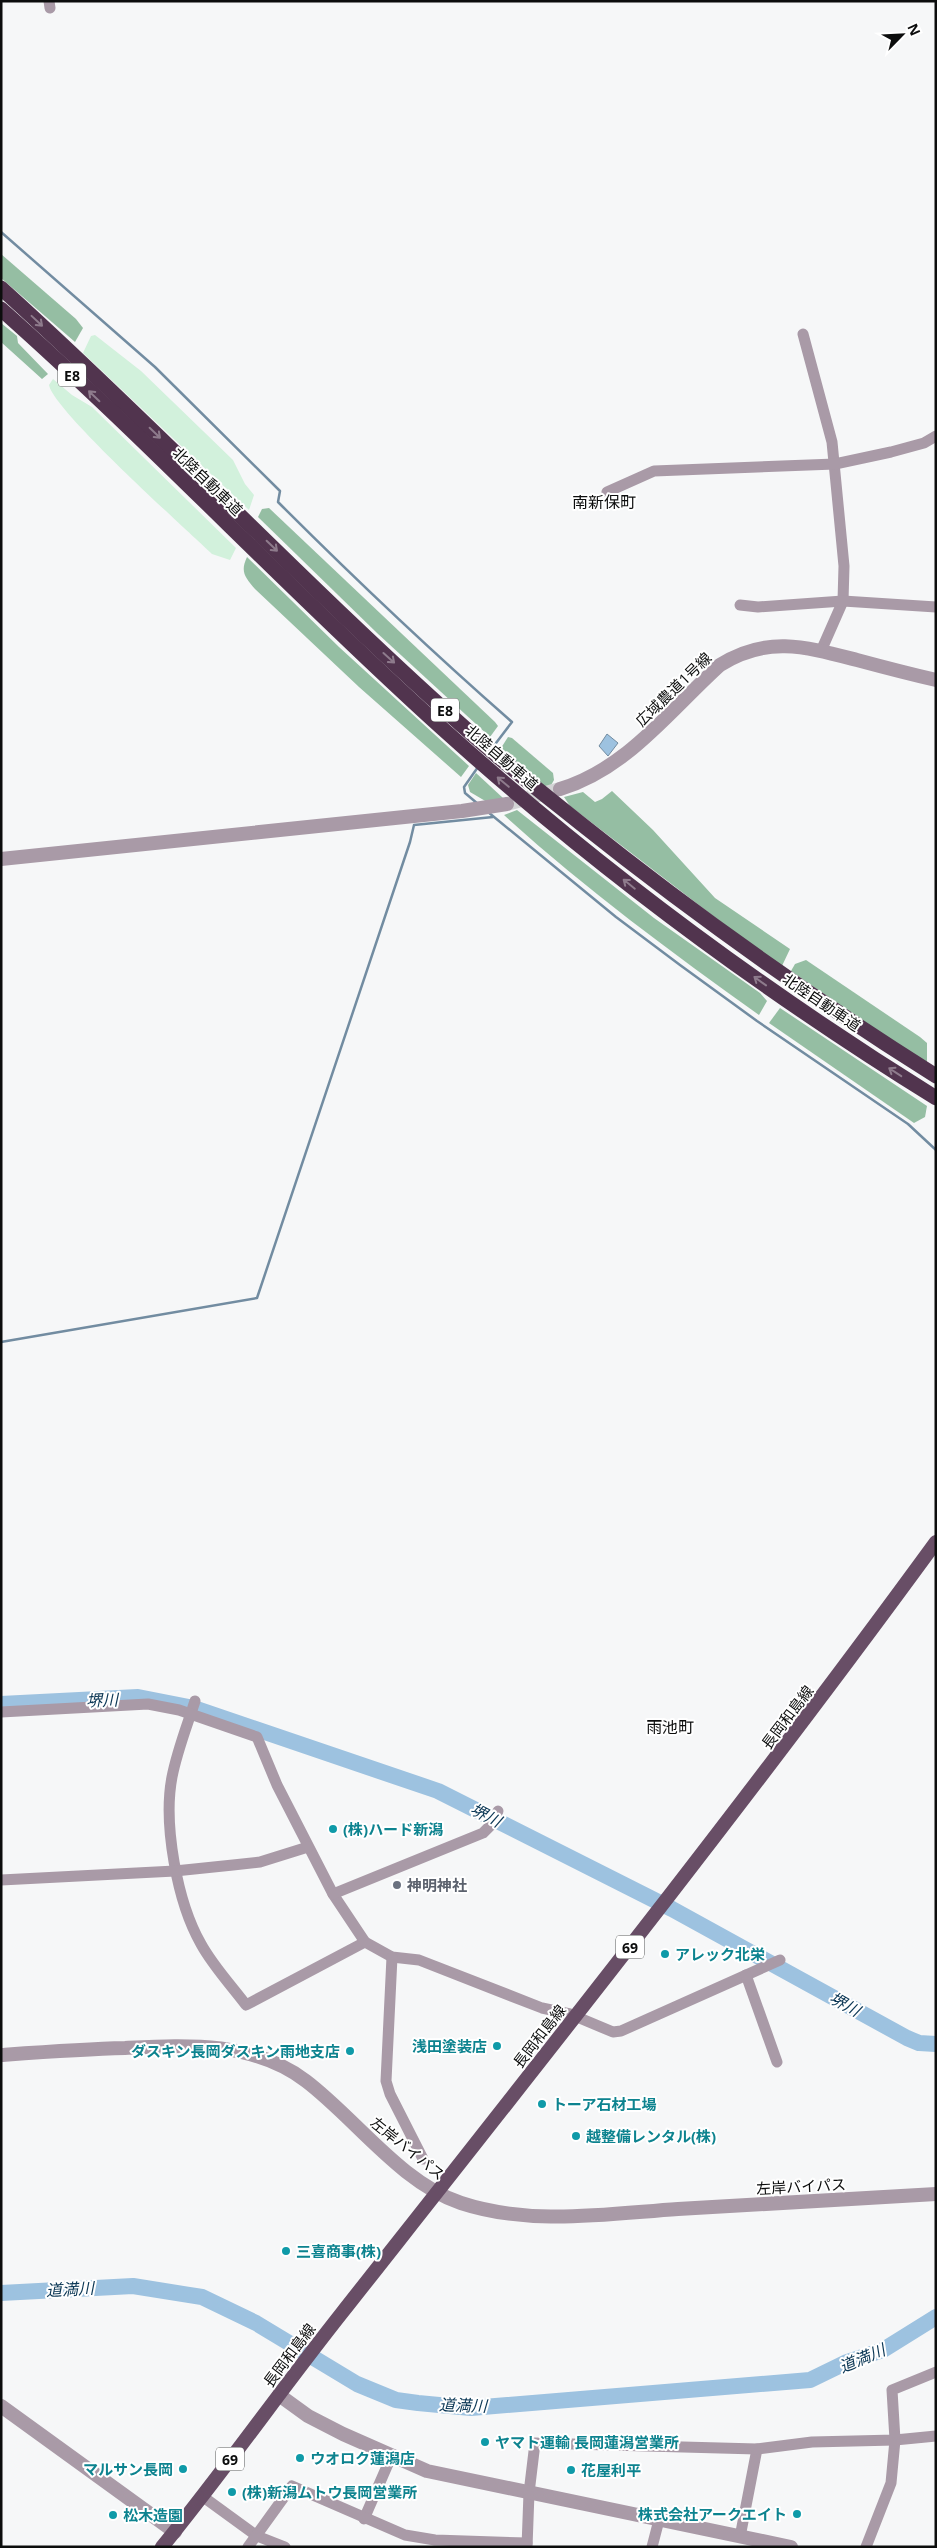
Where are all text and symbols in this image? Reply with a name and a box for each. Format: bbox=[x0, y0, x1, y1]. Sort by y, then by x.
north arrow bbox=[877, 10, 927, 60]
text: N bbox=[903, 20, 925, 39]
one-way arrow bbox=[31, 315, 44, 327]
road number: E8 bbox=[58, 364, 86, 386]
one-way arrow bbox=[88, 390, 101, 402]
one-way arrow bbox=[149, 427, 162, 439]
street label: 北陸自動車道 bbox=[169, 443, 247, 519]
district label: 南新保町 bbox=[572, 491, 636, 513]
one-way arrow bbox=[265, 540, 278, 552]
street label: 広域農道1号線 bbox=[631, 648, 715, 730]
one-way arrow bbox=[383, 652, 396, 664]
road number: E8 bbox=[431, 698, 459, 722]
street label: 北陸自動車道 bbox=[461, 720, 543, 794]
one-way arrow bbox=[497, 776, 510, 787]
one-way arrow bbox=[623, 879, 636, 890]
street label: 北陸自動車道 bbox=[779, 969, 865, 1035]
one-way arrow bbox=[753, 976, 767, 986]
one-way arrow bbox=[888, 1066, 902, 1076]
street label: 長岡和島線 bbox=[756, 1681, 818, 1753]
water label: 堺川 bbox=[86, 1688, 120, 1712]
district label: 雨池町 bbox=[646, 1716, 694, 1738]
water label: 堺川 bbox=[467, 1798, 507, 1833]
place label: (株)ハード新潟 bbox=[343, 1819, 443, 1839]
marker: (株)ハード新潟 bbox=[327, 1823, 339, 1835]
place label: 神明神社 bbox=[406, 1875, 467, 1895]
marker: 神明神社 bbox=[391, 1879, 403, 1891]
road number: 69 bbox=[616, 1935, 644, 1958]
place label: アレック北栄 bbox=[675, 1944, 765, 1964]
marker: アレック北栄 bbox=[659, 1948, 671, 1960]
water label: 堺川 bbox=[826, 1987, 866, 2022]
street label: 長岡和島線 bbox=[508, 2000, 570, 2072]
place label: 浅田塗装店 bbox=[412, 2036, 487, 2056]
marker: 浅田塗装店 bbox=[491, 2040, 503, 2052]
place label: ダスキン長岡ダスキン雨地支店 bbox=[131, 2041, 340, 2061]
marker: ダスキン長岡ダスキン雨地支店 bbox=[344, 2045, 356, 2057]
place label: トーア石材工場 bbox=[552, 2094, 656, 2114]
marker: トーア石材工場 bbox=[536, 2098, 548, 2110]
street label: 左岸バイパス bbox=[367, 2112, 449, 2184]
place label: 越整備レンタル(株) bbox=[586, 2126, 716, 2146]
marker: 越整備レンタル(株) bbox=[570, 2130, 582, 2142]
street label: 左岸バイパス bbox=[756, 2174, 846, 2198]
place label: 三喜商事(株) bbox=[296, 2241, 381, 2261]
marker: 三喜商事(株) bbox=[280, 2245, 292, 2257]
water label: 道満川 bbox=[45, 2277, 97, 2301]
street label: 長岡和島線 bbox=[258, 2319, 320, 2391]
water label: 道満川 bbox=[836, 2338, 890, 2378]
water label: 道満川 bbox=[439, 2393, 489, 2417]
place label: ヤマト運輸 長岡蓮潟営業所 bbox=[495, 2432, 679, 2452]
marker: ヤマト運輸 長岡蓮潟営業所 bbox=[479, 2436, 491, 2448]
road number: 69 bbox=[216, 2448, 244, 2470]
place label: ウオロク蓮潟店 bbox=[310, 2448, 415, 2468]
marker: ウオロク蓮潟店 bbox=[294, 2452, 306, 2464]
place label: マルサン長岡 bbox=[83, 2459, 173, 2479]
place label: 花屋利平 bbox=[581, 2460, 641, 2480]
marker: マルサン長岡 bbox=[177, 2463, 189, 2475]
marker: 花屋利平 bbox=[565, 2464, 577, 2476]
place label: (株)新潟ムトウ長岡営業所 bbox=[242, 2482, 417, 2502]
marker: (株)新潟ムトウ長岡営業所 bbox=[226, 2486, 238, 2498]
place label: 株式会社アークエイト bbox=[638, 2504, 787, 2524]
place label: 松木造園 bbox=[123, 2505, 183, 2525]
marker: 株式会社アークエイト bbox=[791, 2508, 803, 2520]
marker: 松木造園 bbox=[107, 2509, 119, 2521]

